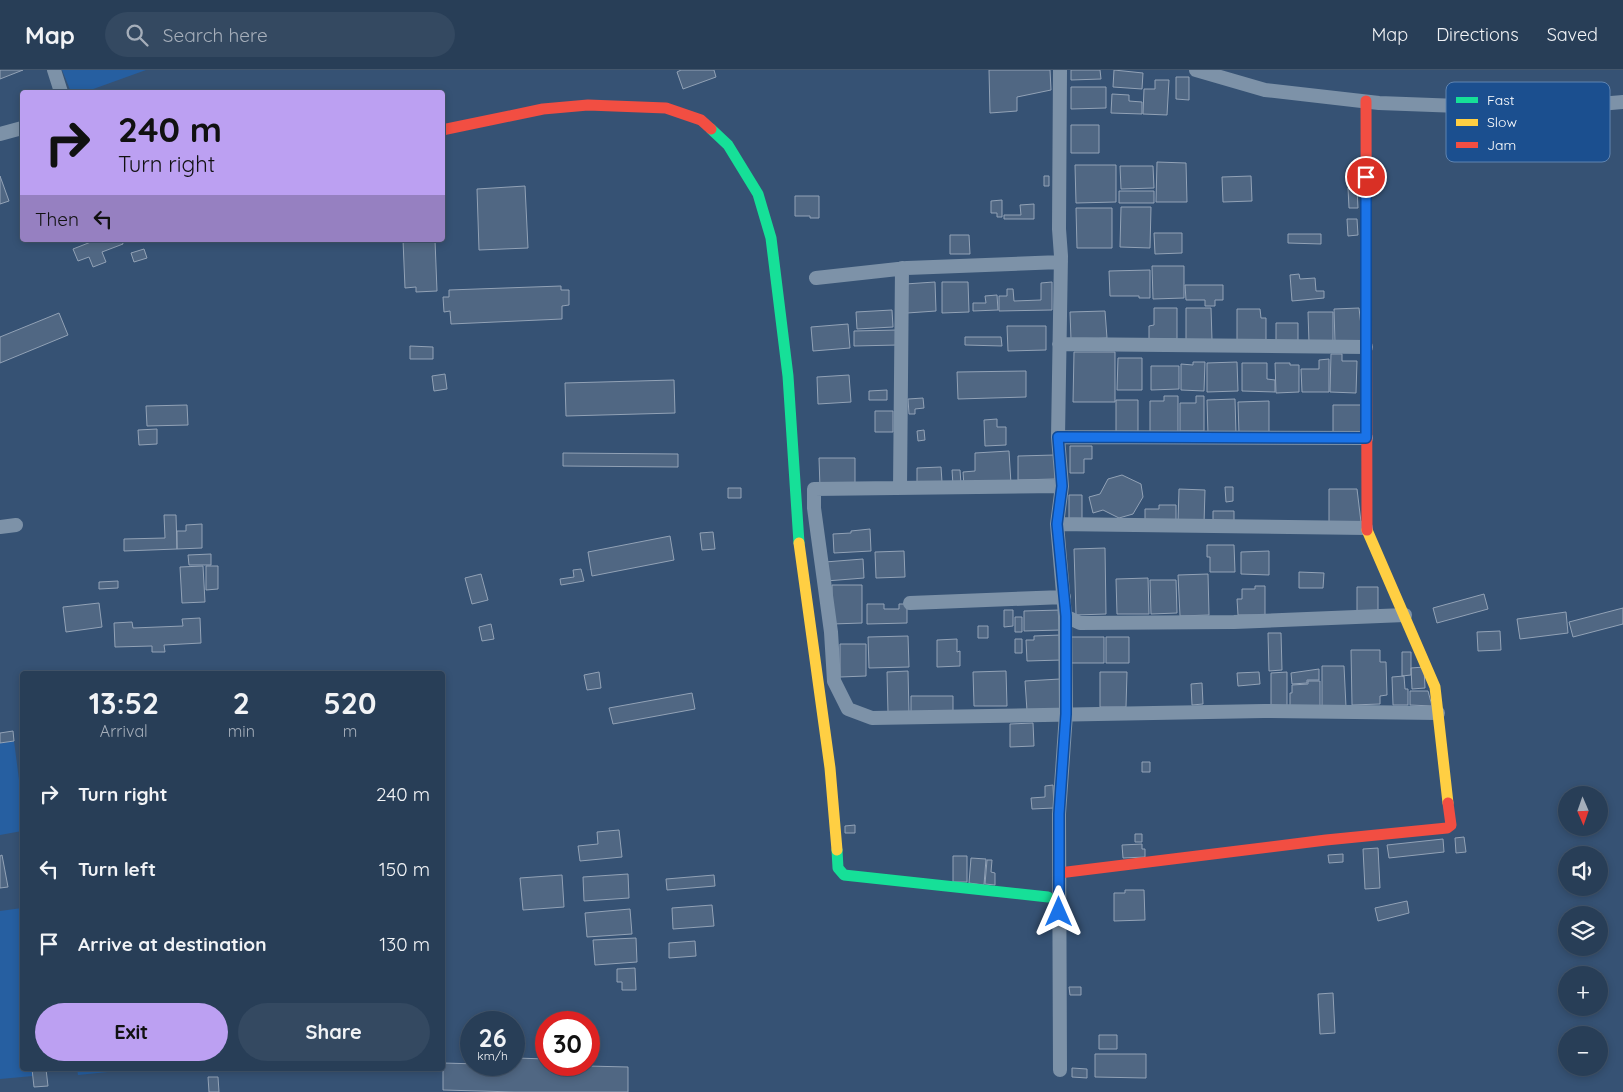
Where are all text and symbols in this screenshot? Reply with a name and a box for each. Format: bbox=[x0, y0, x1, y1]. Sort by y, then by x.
search box bbox=[105, 12, 455, 57]
text: Map bbox=[25, 20, 75, 50]
icon: search bbox=[123, 21, 151, 49]
text: Search here bbox=[163, 23, 268, 47]
text: Map bbox=[1371, 23, 1408, 46]
text: Directions bbox=[1436, 23, 1519, 46]
text: Saved bbox=[1547, 23, 1598, 46]
legend bbox=[1446, 82, 1610, 162]
text: Fast bbox=[1487, 91, 1515, 109]
text: 240 m bbox=[118, 107, 222, 151]
icon: right bbox=[35, 110, 100, 175]
text: Slow bbox=[1487, 113, 1517, 131]
text: Jam bbox=[1487, 136, 1516, 154]
text: Turn right bbox=[118, 150, 215, 178]
pin bbox=[1345, 156, 1387, 198]
icon: arrive bbox=[1352, 163, 1380, 191]
icon: left bbox=[89, 205, 117, 233]
text: Then bbox=[35, 207, 79, 231]
text: 13:52 bbox=[89, 684, 159, 722]
text: 2 bbox=[233, 684, 250, 722]
text: 520 bbox=[324, 684, 376, 722]
text: Arrival bbox=[100, 721, 148, 741]
text: min bbox=[228, 721, 255, 741]
text: m bbox=[343, 721, 357, 741]
icon: right bbox=[35, 780, 63, 808]
text: Turn right bbox=[78, 782, 167, 806]
text: 240 m bbox=[376, 782, 430, 806]
north arrow bbox=[1558, 786, 1608, 836]
map controls bbox=[1558, 786, 1608, 1076]
button: sound bbox=[1558, 846, 1608, 896]
icon: left bbox=[35, 855, 63, 883]
text: Turn left bbox=[78, 857, 156, 881]
text: 150 m bbox=[379, 857, 430, 881]
position arrow bbox=[1032, 885, 1084, 937]
button: layers bbox=[1558, 906, 1608, 956]
icon: arrive bbox=[35, 930, 63, 958]
text: Arrive at destination bbox=[78, 932, 267, 956]
text: 130 m bbox=[379, 932, 430, 956]
button: + bbox=[1558, 966, 1608, 1016]
button: Exit bbox=[35, 1003, 228, 1061]
button: Share bbox=[238, 1003, 430, 1061]
speed limit sign: 30 bbox=[535, 1011, 600, 1076]
text: 26 bbox=[478, 1022, 507, 1053]
button: − bbox=[1558, 1026, 1608, 1076]
text: km/h bbox=[477, 1048, 508, 1063]

